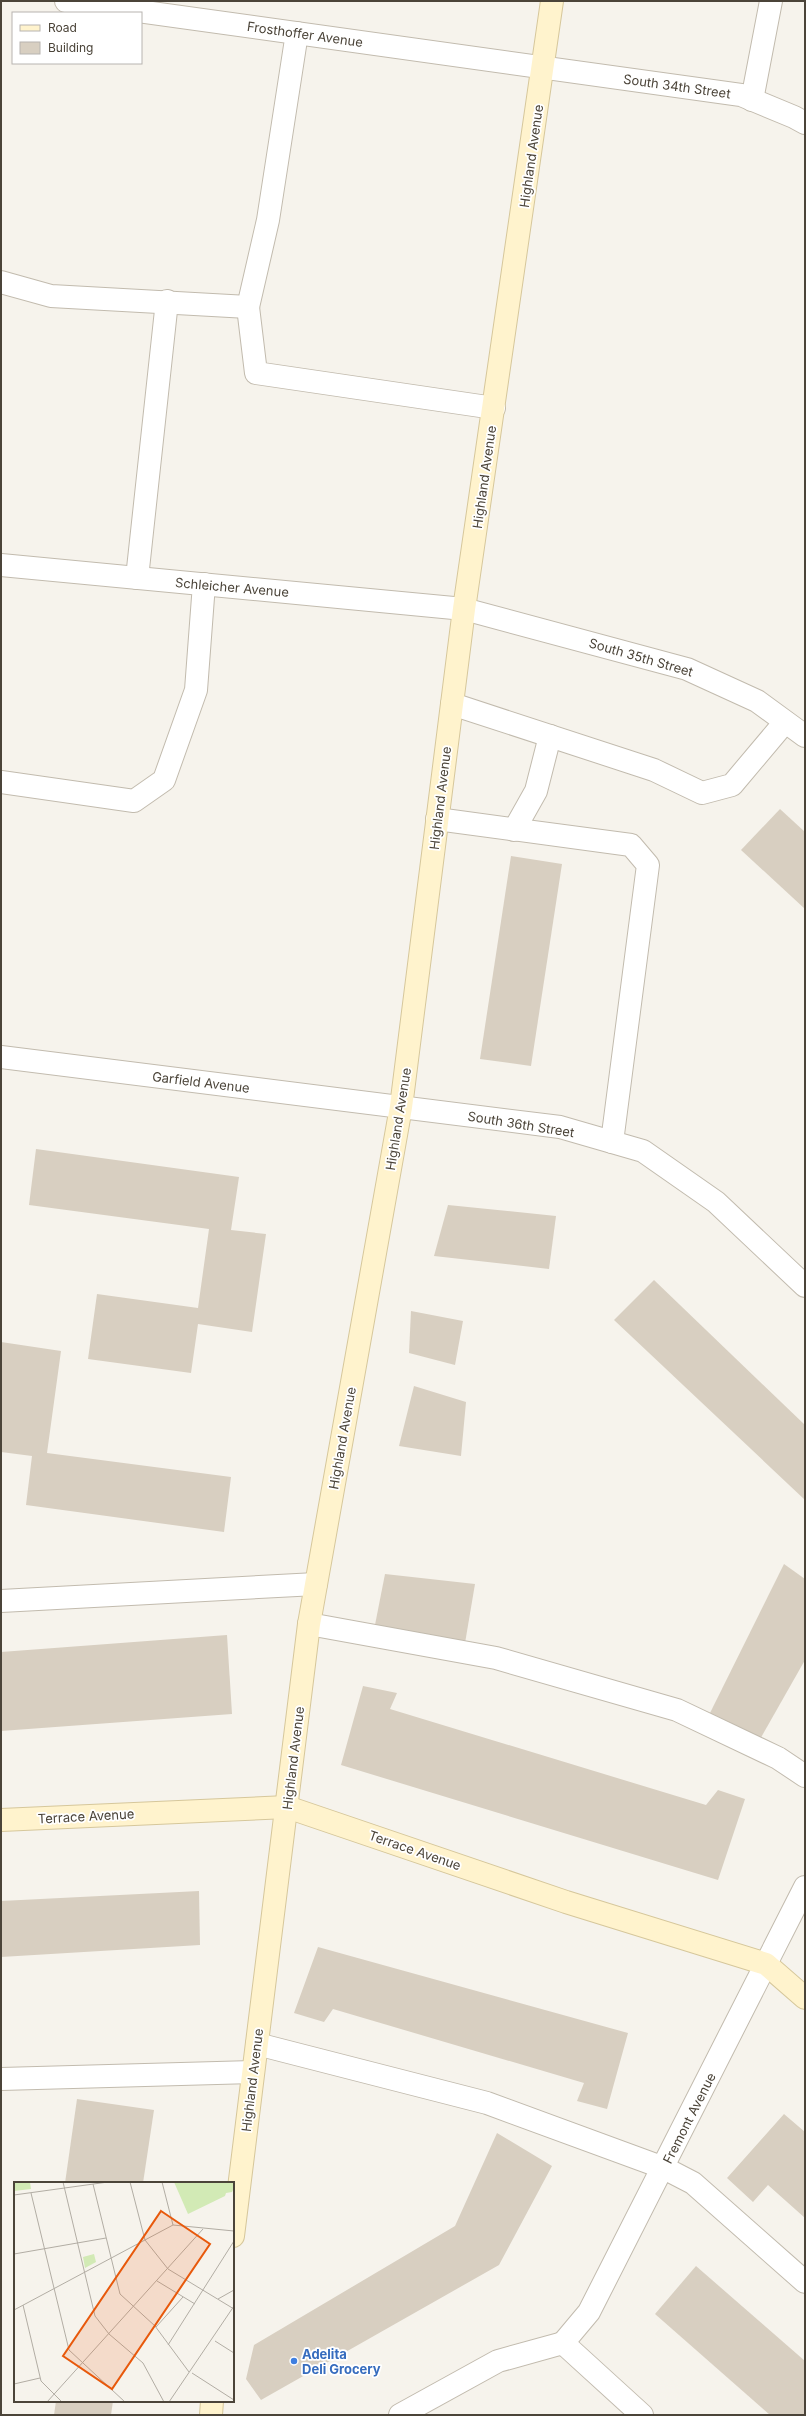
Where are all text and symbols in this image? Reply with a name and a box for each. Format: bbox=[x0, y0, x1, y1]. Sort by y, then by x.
legend bbox=[12, 12, 142, 64]
street label: Frosthoffer Avenue bbox=[246, 18, 364, 50]
text: Road bbox=[48, 20, 77, 35]
text: Building bbox=[48, 40, 93, 55]
street label: South 34th Street bbox=[622, 71, 732, 101]
street label: Highland Avenue bbox=[516, 103, 546, 209]
street label: Highland Avenue bbox=[469, 424, 499, 530]
street label: Schleicher Avenue bbox=[174, 574, 290, 600]
street label: South 35th Street bbox=[587, 634, 695, 680]
street label: Highland Avenue bbox=[426, 745, 454, 851]
street label: Highland Avenue bbox=[382, 1066, 414, 1172]
street label: Garfield Avenue bbox=[151, 1068, 251, 1096]
street label: South 36th Street bbox=[467, 1108, 575, 1140]
street label: Highland Avenue bbox=[325, 1385, 359, 1491]
street label: Highland Avenue bbox=[279, 1705, 307, 1811]
street label: Terrace Avenue bbox=[37, 1805, 135, 1827]
street label: Terrace Avenue bbox=[367, 1827, 463, 1873]
street label: Highland Avenue bbox=[238, 2027, 266, 2133]
street label: Fremont Avenue bbox=[659, 2070, 719, 2166]
inset map bbox=[14, 2182, 234, 2402]
place label: Adelita Deli Grocery bbox=[302, 2346, 381, 2377]
marker: Adelita Deli Grocery bbox=[289, 2356, 299, 2366]

